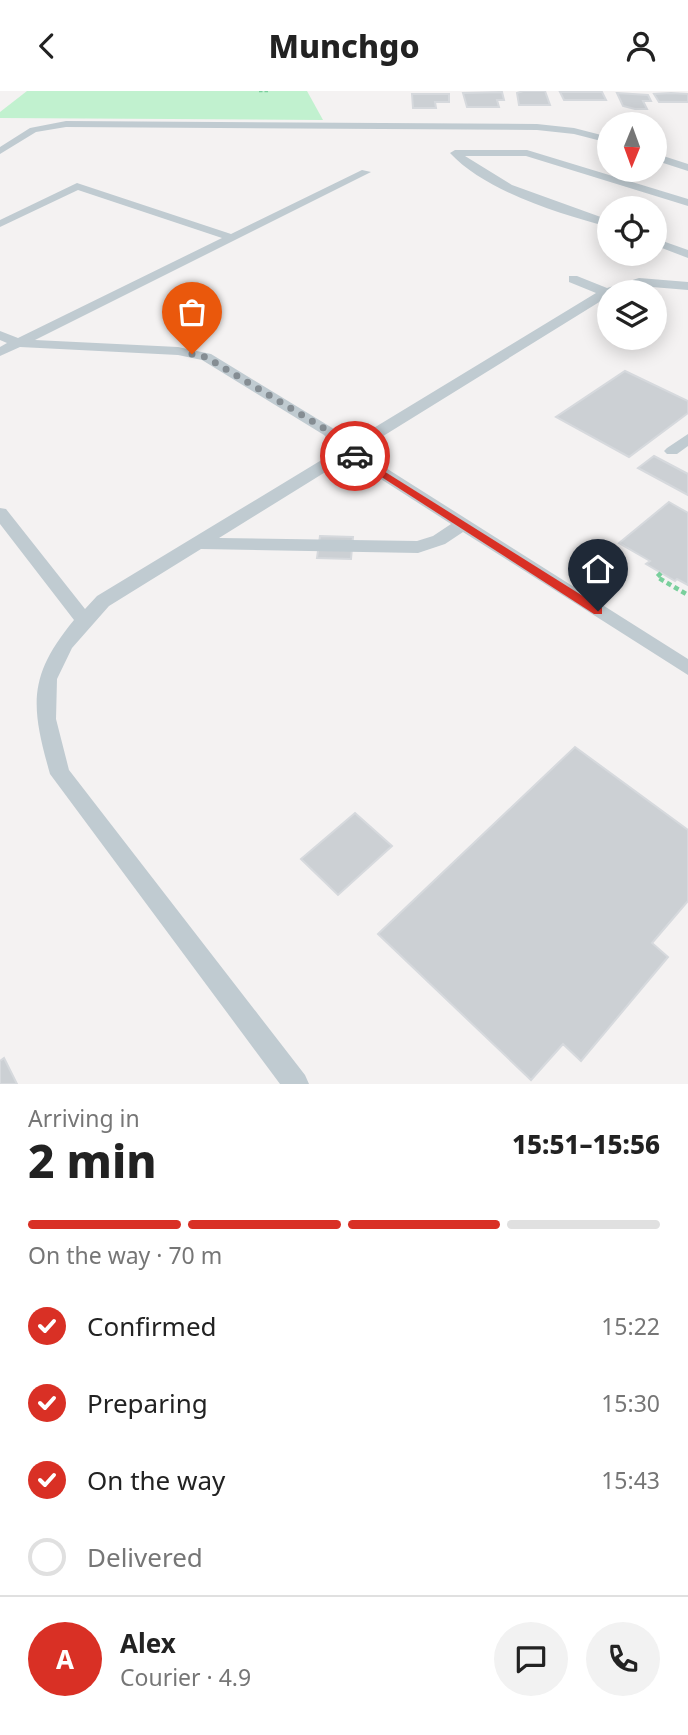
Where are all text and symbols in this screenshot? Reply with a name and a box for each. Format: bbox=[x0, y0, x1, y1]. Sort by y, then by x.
text: Munchgo bbox=[268, 24, 420, 67]
icon: back bbox=[28, 27, 66, 65]
icon: person bbox=[622, 27, 660, 65]
north arrow bbox=[597, 112, 667, 182]
map controls bbox=[597, 112, 667, 350]
button: locate bbox=[597, 196, 667, 266]
button: layers bbox=[597, 280, 667, 350]
pin bbox=[162, 282, 222, 354]
icon: bag bbox=[173, 293, 211, 331]
courier bbox=[320, 421, 390, 491]
icon: car bbox=[336, 437, 374, 475]
pin bbox=[568, 539, 628, 611]
icon: home bbox=[579, 550, 617, 588]
text: Arriving in bbox=[28, 1102, 140, 1134]
text: 15:51–15:56 bbox=[512, 1126, 660, 1162]
text: 2 min bbox=[28, 1129, 157, 1191]
text: On the way · 70 m bbox=[28, 1239, 222, 1271]
icon: check bbox=[28, 1307, 66, 1345]
text: Confirmed bbox=[87, 1308, 217, 1344]
text: 15:22 bbox=[601, 1310, 660, 1342]
icon: check bbox=[28, 1384, 66, 1422]
text: Preparing bbox=[87, 1385, 208, 1421]
text: 15:30 bbox=[601, 1387, 660, 1419]
icon: check bbox=[28, 1461, 66, 1499]
text: On the way bbox=[87, 1462, 225, 1498]
text: 15:43 bbox=[601, 1464, 660, 1496]
text: Delivered bbox=[87, 1539, 203, 1575]
button: chat bbox=[494, 1622, 568, 1696]
button: phone bbox=[586, 1622, 660, 1696]
text: Alex bbox=[120, 1625, 176, 1661]
text: A bbox=[56, 1641, 74, 1677]
text: Courier · 4.9 bbox=[120, 1661, 251, 1693]

